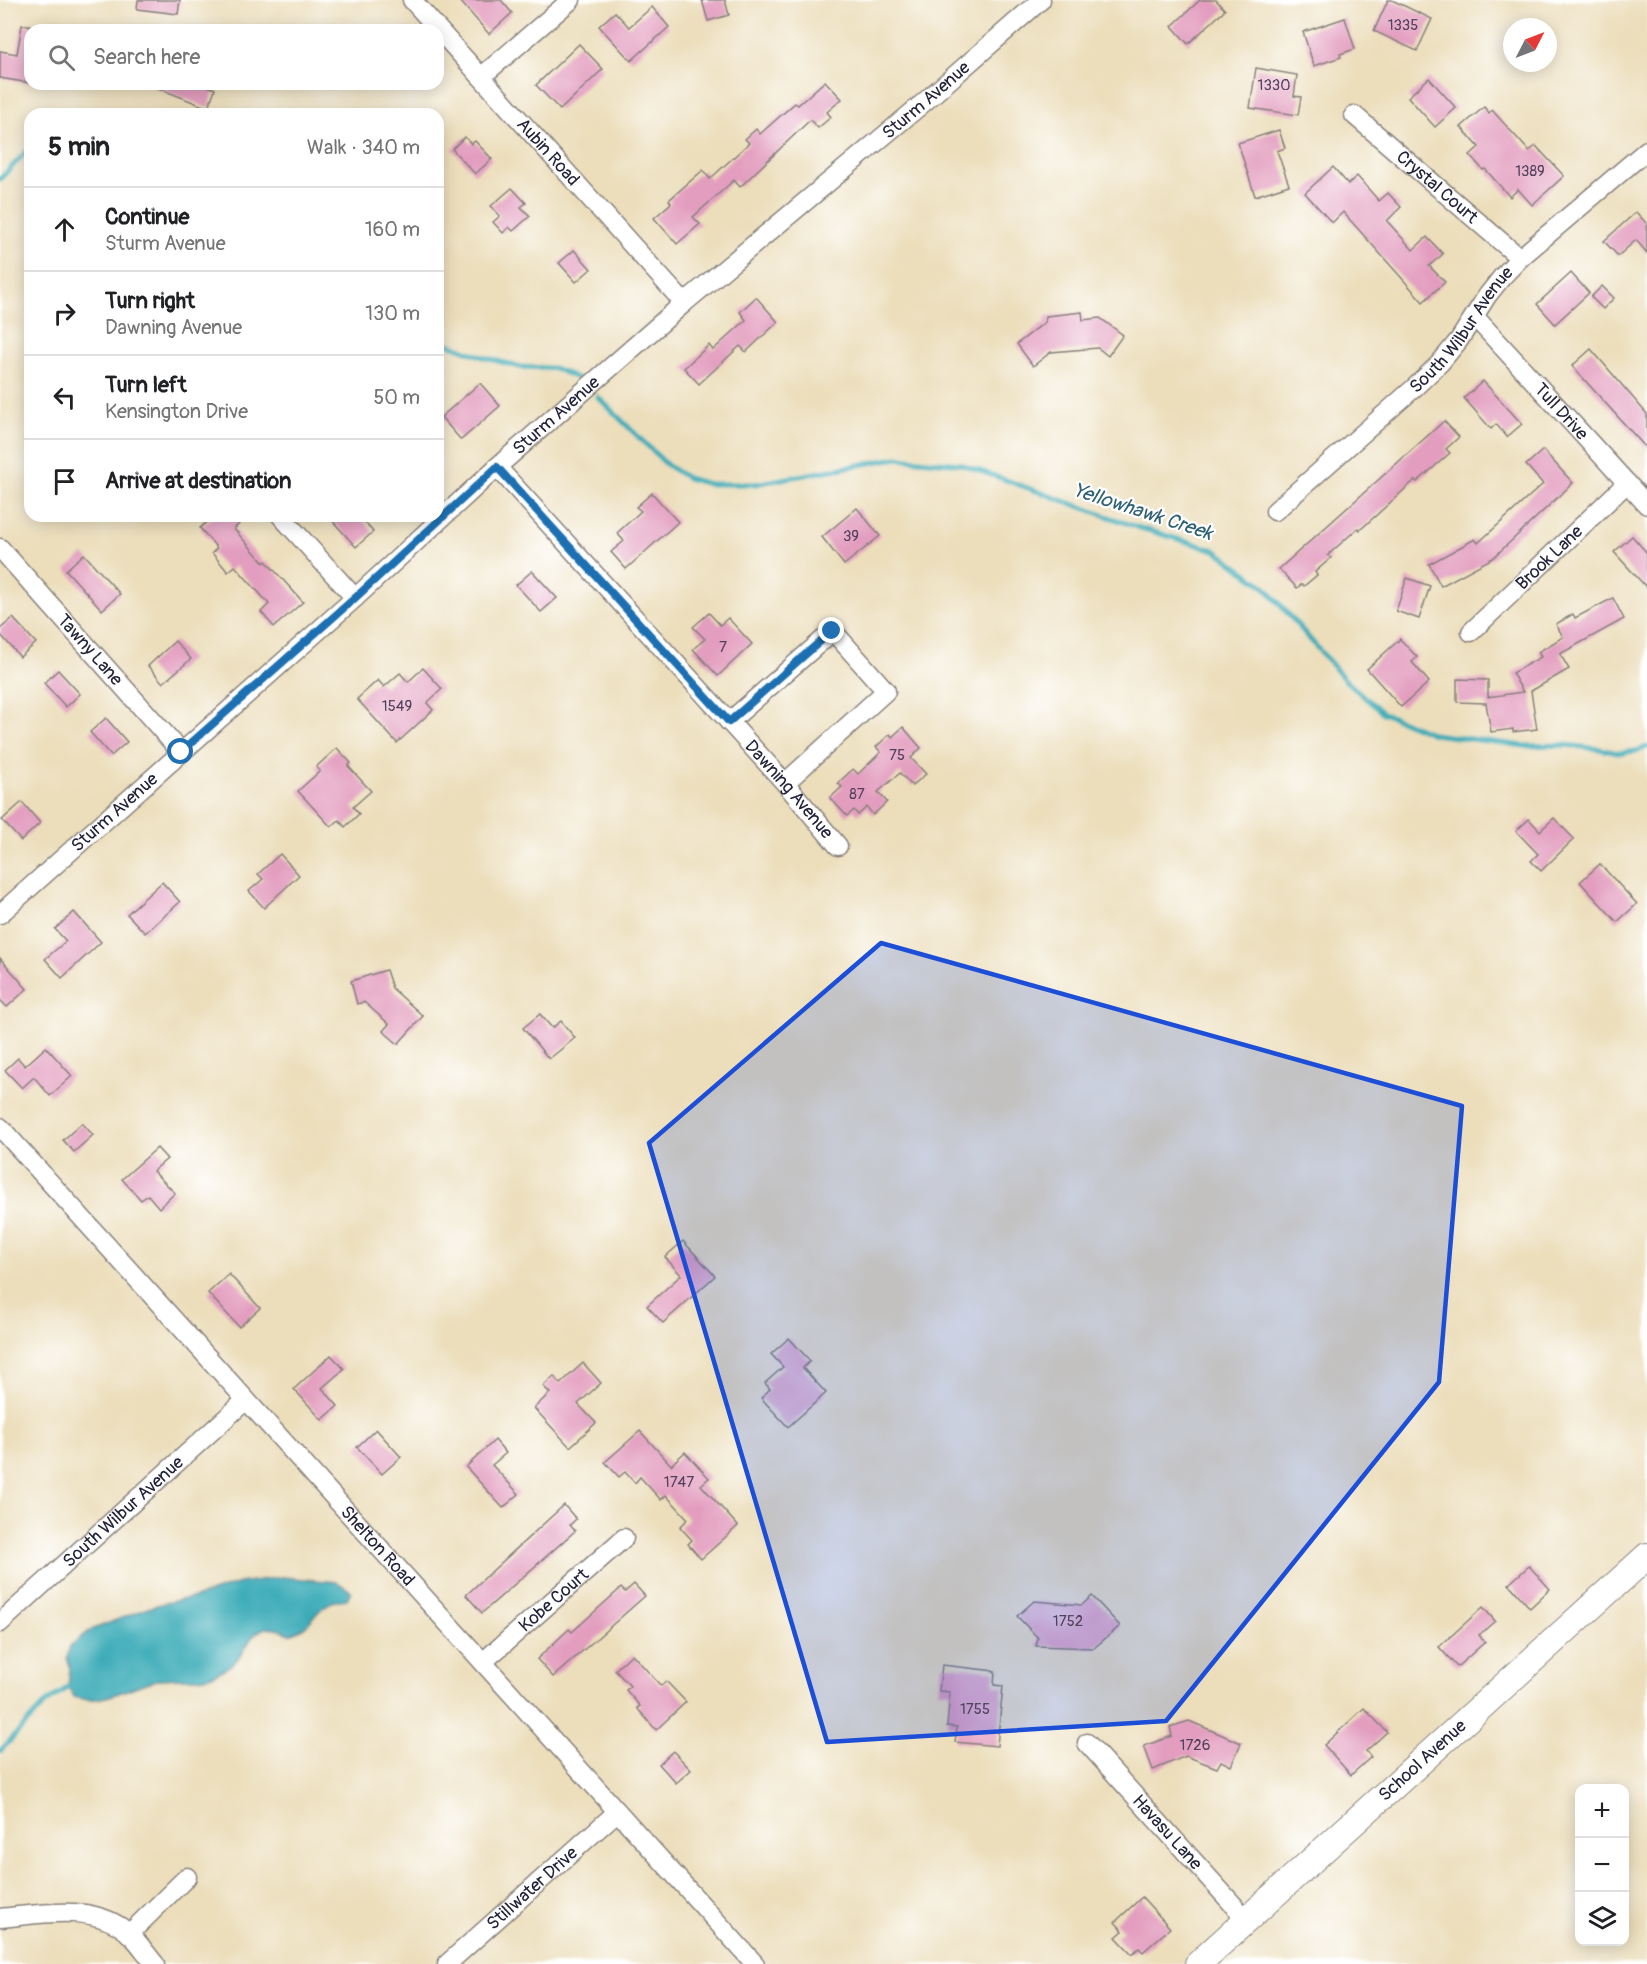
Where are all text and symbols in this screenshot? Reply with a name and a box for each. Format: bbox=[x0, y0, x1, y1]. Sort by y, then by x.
house number: 1335 bbox=[1388, 16, 1418, 35]
north arrow bbox=[1503, 18, 1557, 72]
search box bbox=[24, 24, 444, 90]
icon: search bbox=[45, 41, 78, 74]
text: Search here bbox=[93, 43, 200, 71]
street label: Sturm Avenue bbox=[878, 56, 975, 144]
house number: 1330 bbox=[1258, 76, 1290, 95]
street label: Aubin Road bbox=[512, 113, 584, 191]
text: 5 min bbox=[48, 131, 110, 163]
text: Walk · 340 m bbox=[307, 135, 420, 160]
street label: Crystal Court bbox=[1391, 146, 1483, 229]
house number: 1389 bbox=[1515, 162, 1545, 181]
text: Continue bbox=[105, 203, 189, 231]
icon: ahead bbox=[48, 213, 81, 246]
text: 160 m bbox=[365, 217, 420, 242]
text: Sturm Avenue bbox=[105, 231, 226, 256]
street label: South Wilbur Avenue bbox=[1405, 261, 1518, 398]
text: Turn right bbox=[105, 287, 195, 315]
icon: right bbox=[48, 297, 81, 330]
text: 130 m bbox=[365, 301, 420, 326]
text: Dawning Avenue bbox=[105, 315, 242, 340]
text: Turn left bbox=[105, 371, 187, 399]
street label: Sturm Avenue bbox=[508, 371, 605, 460]
street label: Tull Drive bbox=[1529, 378, 1593, 445]
icon: left bbox=[48, 381, 81, 414]
text: 50 m bbox=[373, 385, 420, 410]
text: Kensington Drive bbox=[105, 399, 248, 424]
icon: arrive bbox=[48, 465, 81, 498]
text: Arrive at destination bbox=[105, 467, 291, 495]
water label: Yellowhawk Creek bbox=[1070, 477, 1217, 546]
street label: Brook Lane bbox=[1511, 520, 1588, 595]
house number: 39 bbox=[843, 527, 859, 546]
street label: Tawny Lane bbox=[52, 610, 128, 691]
route end bbox=[818, 617, 844, 643]
house number: 7 bbox=[719, 638, 727, 657]
house number: 1549 bbox=[382, 697, 412, 716]
street label: Dawning Avenue bbox=[740, 735, 838, 844]
route start bbox=[167, 738, 193, 764]
house number: 75 bbox=[889, 746, 905, 765]
street label: Sturm Avenue bbox=[66, 768, 163, 857]
house number: 87 bbox=[849, 785, 865, 804]
street label: South Wilbur Avenue bbox=[58, 1451, 189, 1573]
house number: 1747 bbox=[664, 1473, 694, 1492]
street label: Shelton Road bbox=[335, 1501, 420, 1591]
street label: Kobe Court bbox=[514, 1563, 594, 1637]
house number: 1752 bbox=[1053, 1612, 1083, 1631]
house number: 1755 bbox=[960, 1700, 990, 1719]
street label: School Avenue bbox=[1374, 1715, 1471, 1806]
house number: 1726 bbox=[1180, 1736, 1210, 1755]
map controls bbox=[1575, 1784, 1629, 1946]
button: + bbox=[1575, 1784, 1629, 1838]
street label: Havasu Lane bbox=[1127, 1790, 1207, 1875]
button: − bbox=[1575, 1838, 1629, 1892]
street label: Stillwater Drive bbox=[482, 1842, 583, 1935]
button: layers bbox=[1575, 1892, 1629, 1946]

